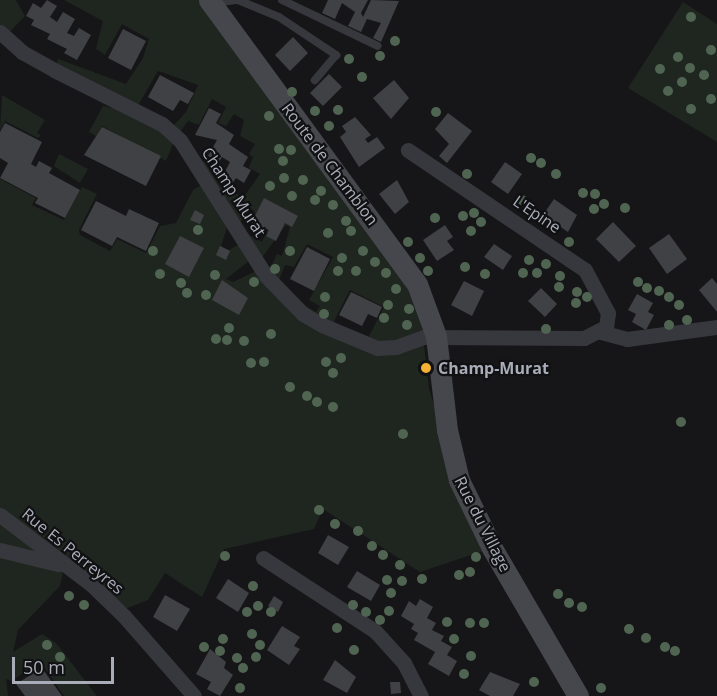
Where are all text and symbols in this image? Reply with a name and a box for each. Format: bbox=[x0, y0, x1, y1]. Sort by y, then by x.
street label: Route de Chamblon bbox=[278, 99, 382, 229]
street label: Champ Murat bbox=[198, 144, 270, 240]
street label: L'Epine bbox=[510, 191, 564, 237]
place label: Champ-Murat bbox=[438, 358, 549, 378]
marker: Champ-Murat bbox=[419, 361, 433, 375]
street label: Rue du Village bbox=[451, 473, 515, 575]
street label: Rue Es Perreyres bbox=[18, 504, 128, 598]
scale bar bbox=[15, 645, 117, 683]
text: 50 m bbox=[23, 655, 65, 679]

